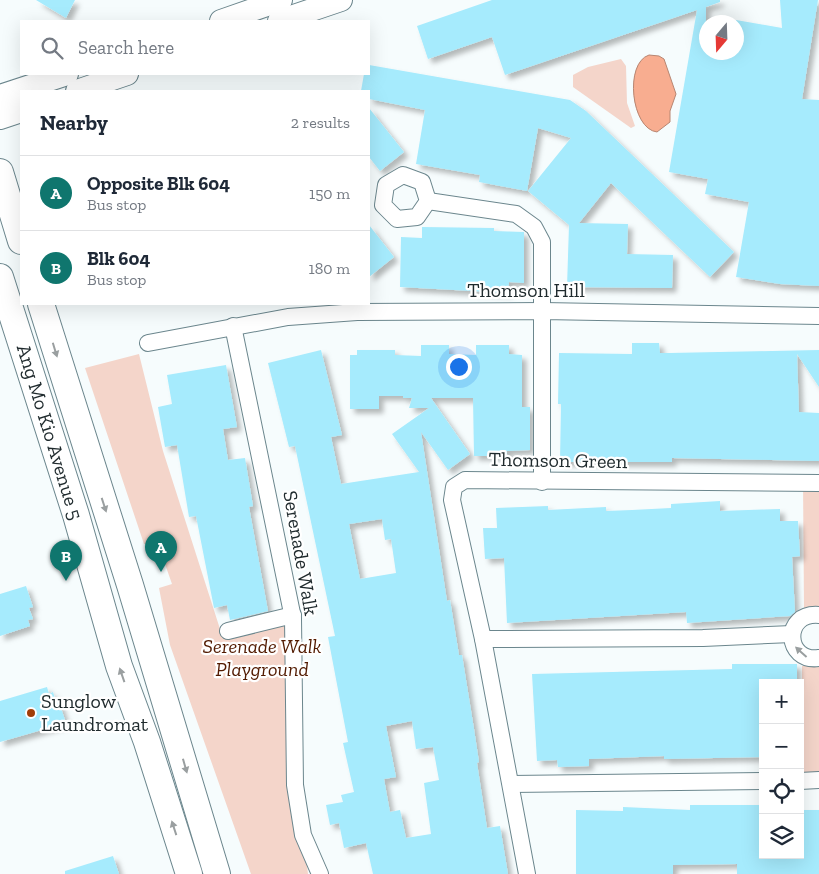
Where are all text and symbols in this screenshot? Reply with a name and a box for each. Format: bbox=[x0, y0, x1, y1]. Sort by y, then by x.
north arrow bbox=[699, 15, 744, 60]
search box bbox=[20, 20, 370, 75]
icon: search bbox=[38, 34, 66, 62]
text: Search here bbox=[78, 36, 174, 59]
text: Nearby bbox=[40, 110, 108, 135]
text: 2 results bbox=[291, 113, 350, 132]
text: Opposite Blk 604 bbox=[87, 172, 230, 195]
text: A bbox=[51, 184, 62, 203]
text: 150 m bbox=[309, 184, 350, 203]
text: Bus stop bbox=[87, 195, 146, 214]
text: Blk 604 bbox=[87, 247, 150, 270]
text: B bbox=[51, 259, 61, 278]
text: 180 m bbox=[309, 259, 350, 278]
text: Bus stop bbox=[87, 270, 146, 289]
street label: Thomson Hill bbox=[467, 278, 585, 302]
street label: Ang Mo Kio Avenue 5 bbox=[12, 341, 88, 523]
one-way arrow bbox=[52, 343, 59, 358]
your location bbox=[446, 354, 472, 380]
street label: Thomson Green bbox=[488, 447, 628, 473]
street label: Serenade Walk bbox=[278, 489, 324, 618]
one-way arrow bbox=[101, 498, 109, 513]
pin: A bbox=[145, 531, 177, 572]
pin: B bbox=[50, 540, 82, 581]
park label: Serenade Walk Playground bbox=[202, 634, 322, 681]
one-way arrow bbox=[795, 646, 807, 657]
one-way arrow bbox=[118, 667, 126, 682]
map controls bbox=[759, 679, 804, 859]
button: + bbox=[759, 679, 804, 724]
place label: Sunglow Laundromat bbox=[41, 689, 149, 736]
marker: Sunglow Laundromat bbox=[25, 707, 37, 719]
button: − bbox=[759, 724, 804, 769]
one-way arrow bbox=[182, 758, 190, 773]
button: locate bbox=[759, 769, 804, 814]
button: layers bbox=[759, 814, 804, 859]
one-way arrow bbox=[170, 820, 178, 835]

